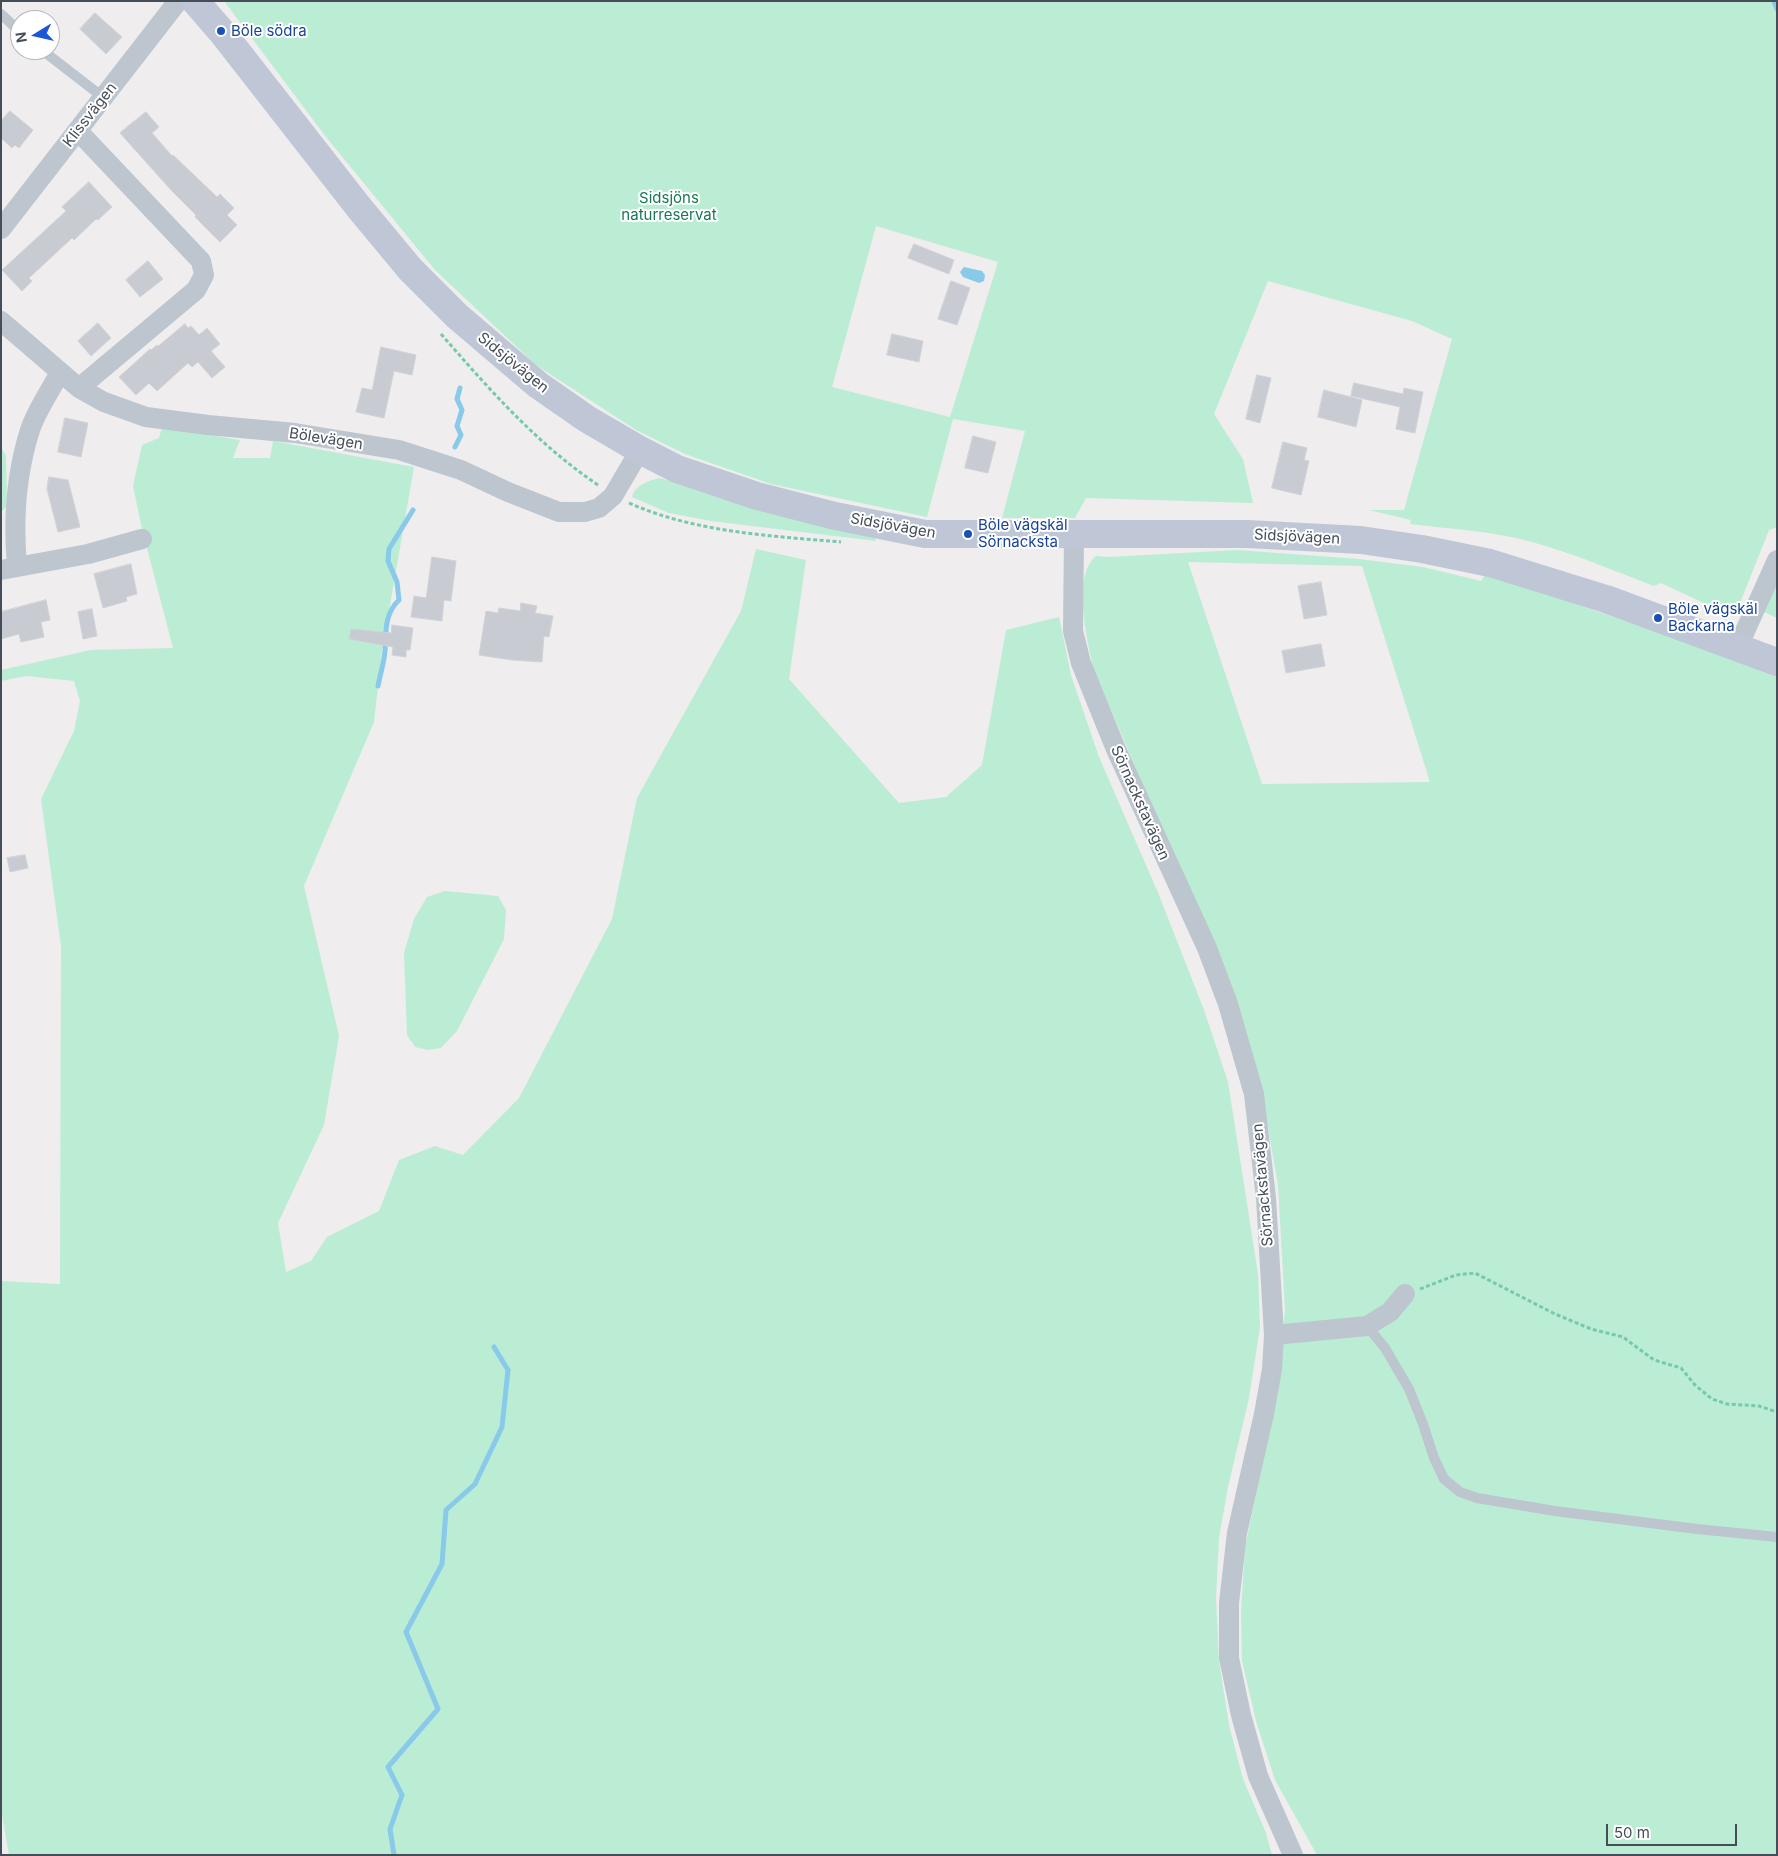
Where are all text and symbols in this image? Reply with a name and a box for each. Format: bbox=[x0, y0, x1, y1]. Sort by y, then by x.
north arrow bbox=[10, 10, 60, 60]
place label: Böle södra bbox=[231, 22, 307, 40]
marker: Böle södra bbox=[215, 25, 227, 37]
text: N bbox=[11, 31, 30, 44]
street label: Klissvägen bbox=[59, 79, 121, 151]
park label: Sidsjöns naturreservat bbox=[621, 189, 717, 224]
street label: Sidsjövägen bbox=[474, 329, 552, 397]
street label: Bölevägen bbox=[288, 424, 364, 454]
street label: Sidsjövägen bbox=[849, 510, 937, 542]
place label: Böle vägskäl Sörnacksta bbox=[978, 516, 1068, 551]
street label: Sidsjövägen bbox=[1253, 526, 1341, 548]
marker: Böle vägskäl Sörnacksta bbox=[962, 528, 974, 540]
place label: Böle vägskäl Backarna bbox=[1668, 600, 1758, 635]
marker: Böle vägskäl Backarna bbox=[1652, 612, 1664, 624]
street label: Sörnackstavägen bbox=[1107, 743, 1173, 863]
street label: Sörnackstavägen bbox=[1249, 1123, 1277, 1247]
scale bar bbox=[1608, 1814, 1739, 1846]
text: 50 m bbox=[1614, 1823, 1650, 1842]

